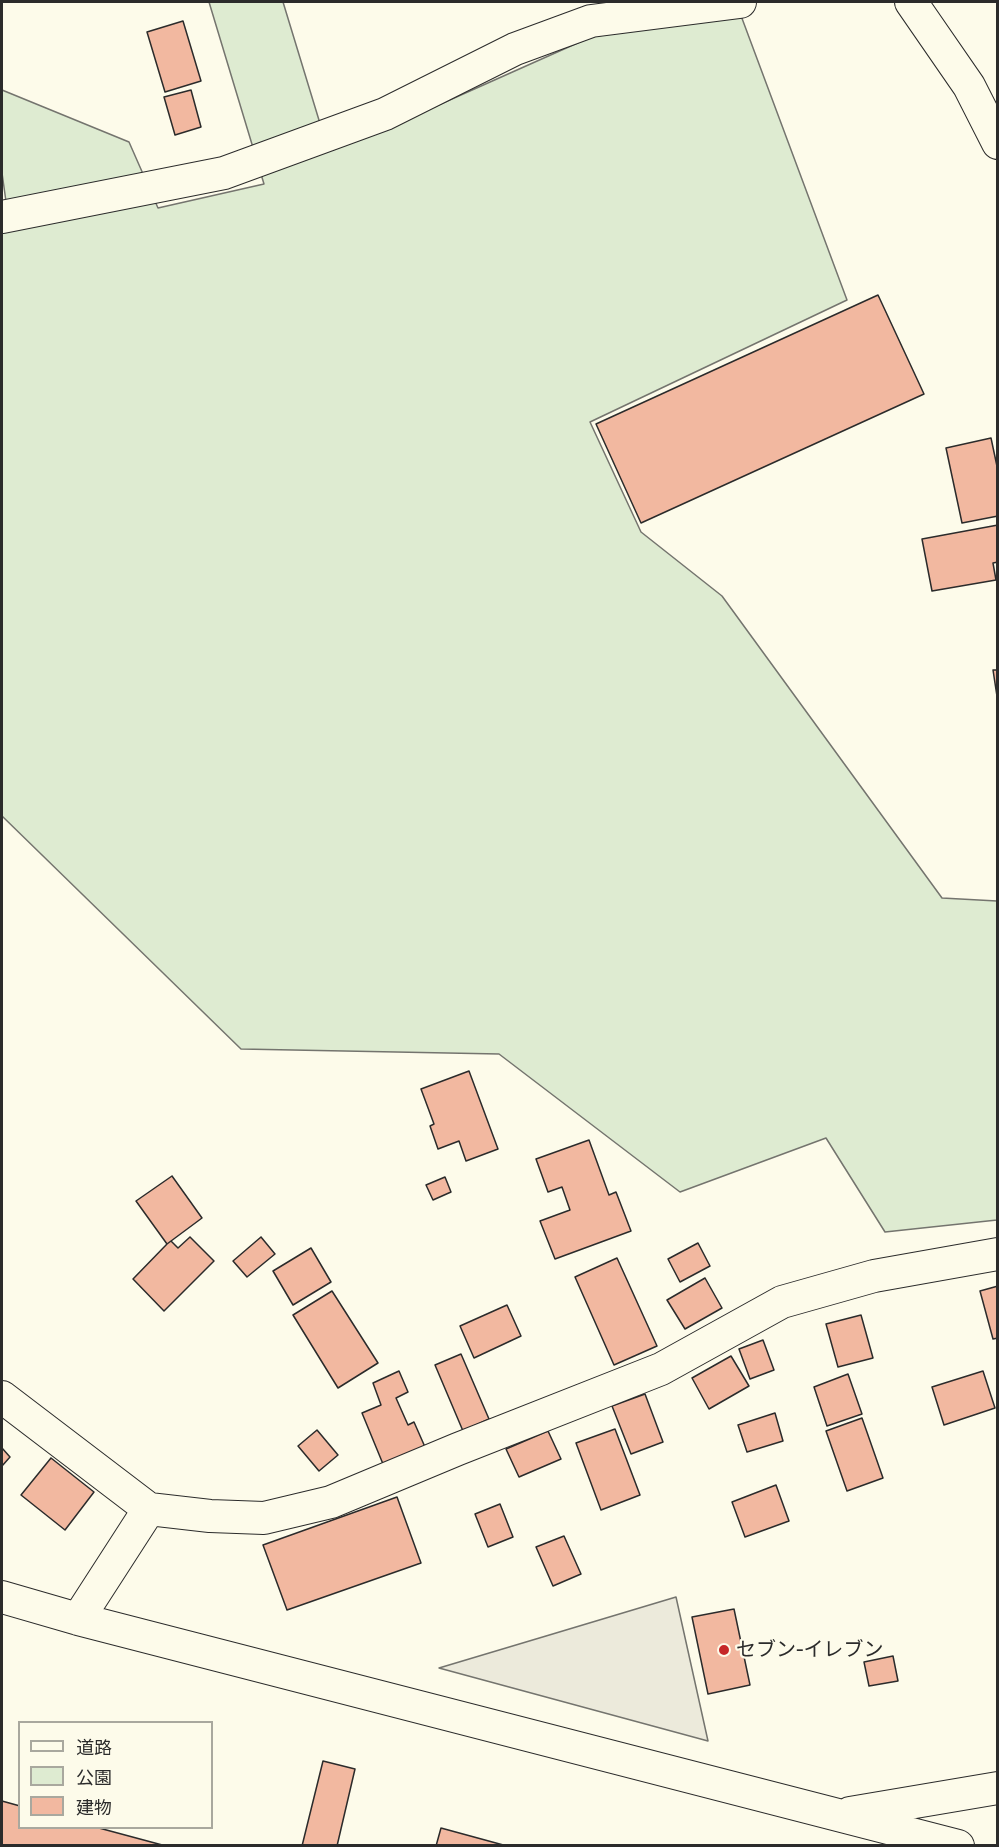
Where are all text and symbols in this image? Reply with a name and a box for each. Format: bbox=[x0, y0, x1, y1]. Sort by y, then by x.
place label: セブン-イレブン bbox=[736, 1638, 884, 1662]
marker: セブン-イレブン bbox=[717, 1643, 731, 1657]
legend bbox=[18, 1721, 213, 1829]
text: 道路 bbox=[76, 1736, 112, 1758]
text: 公園 bbox=[76, 1766, 112, 1788]
text: 建物 bbox=[76, 1796, 112, 1818]

